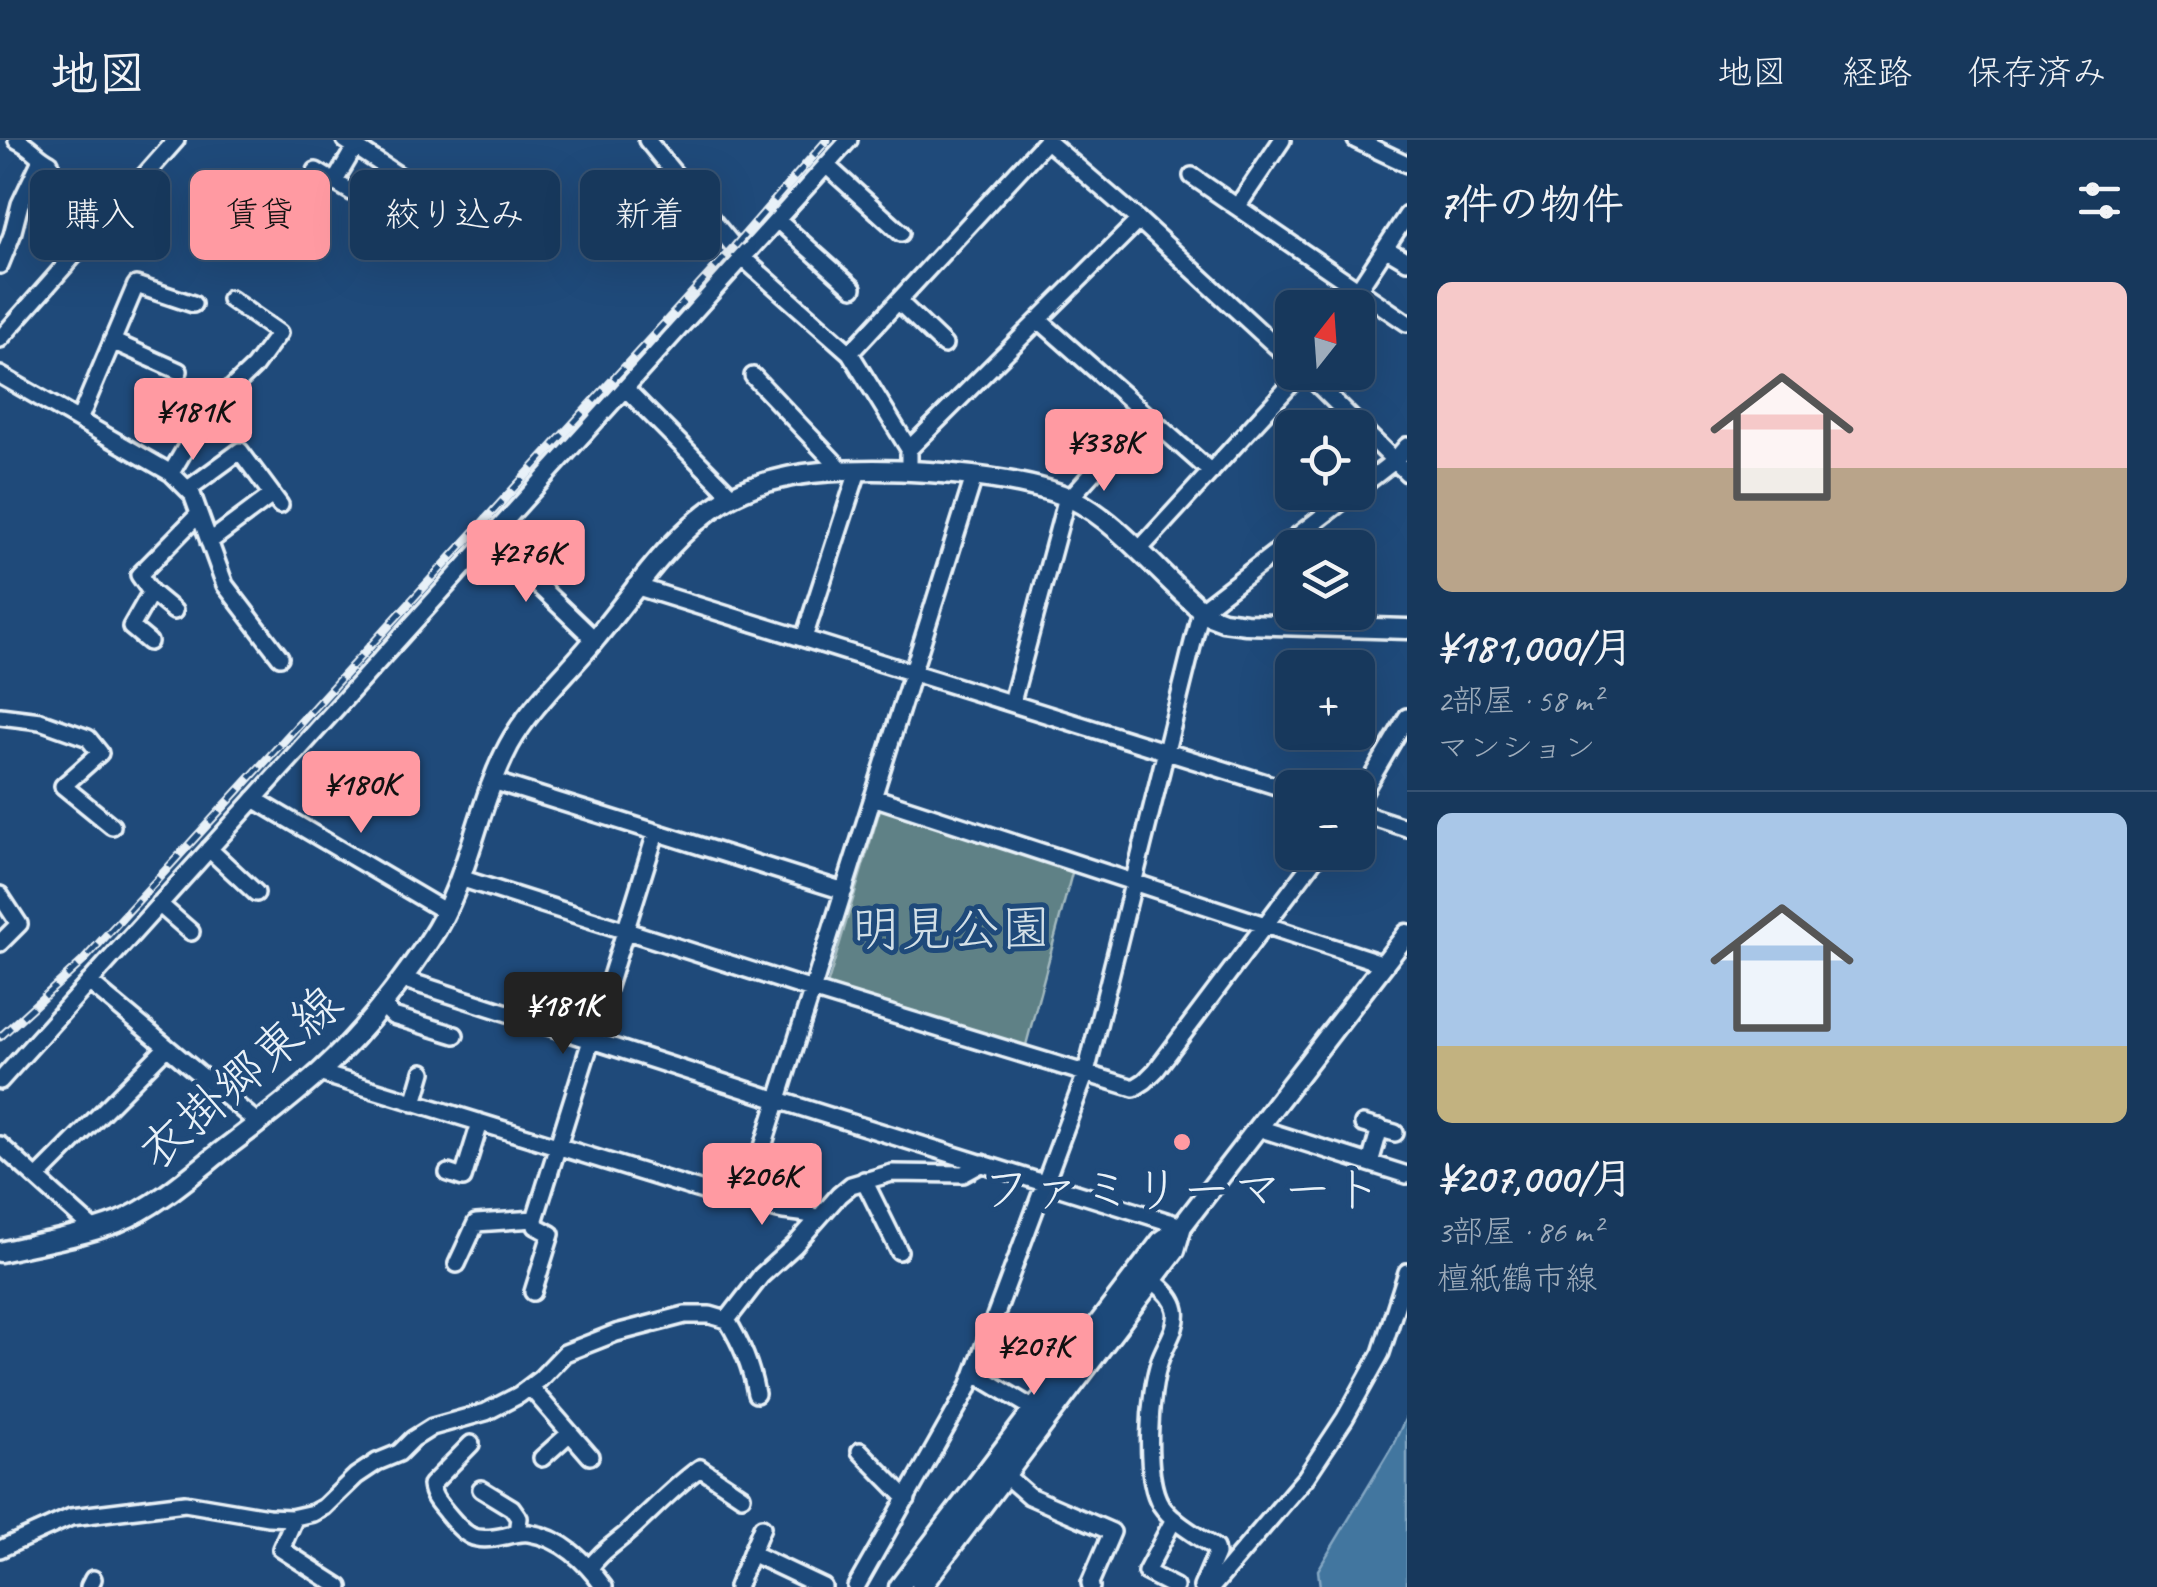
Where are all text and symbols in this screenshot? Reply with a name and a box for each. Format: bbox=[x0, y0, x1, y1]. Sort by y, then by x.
text: 地図 bbox=[50, 44, 146, 104]
text: 地図 bbox=[1717, 50, 1787, 95]
text: 経路 bbox=[1842, 50, 1912, 95]
text: 保存済み bbox=[1967, 50, 2107, 95]
chip: 購入 bbox=[30, 170, 170, 260]
chip: 賃貸 bbox=[190, 170, 330, 260]
chip: 絞り込み bbox=[350, 170, 560, 260]
chip: 新着 bbox=[580, 170, 720, 260]
icon: filters bbox=[2072, 173, 2127, 228]
text: 7件の物件 bbox=[1437, 178, 1624, 231]
north arrow bbox=[1275, 290, 1375, 390]
map controls bbox=[1275, 290, 1375, 870]
icon: home bbox=[1692, 347, 1872, 527]
pin: ¥181K bbox=[123, 378, 263, 463]
text: ¥181K bbox=[156, 390, 230, 431]
pin: ¥338K bbox=[1034, 409, 1174, 494]
button: locate bbox=[1275, 410, 1375, 510]
text: ¥338K bbox=[1067, 421, 1141, 462]
pin: ¥276K bbox=[456, 520, 596, 605]
button: layers bbox=[1275, 530, 1375, 630]
text: ¥276K bbox=[489, 532, 563, 573]
text: ¥181,000/月 bbox=[1437, 621, 1633, 674]
button: + bbox=[1275, 650, 1375, 750]
text: 2部屋 · 58 m² bbox=[1437, 680, 1602, 721]
text: マンション bbox=[1437, 727, 1596, 768]
pin: ¥180K bbox=[291, 751, 431, 836]
text: ¥180K bbox=[324, 763, 398, 804]
button: − bbox=[1275, 770, 1375, 870]
icon: home bbox=[1692, 878, 1872, 1058]
park label: 明見公園 bbox=[851, 897, 1051, 960]
street label: 衣掛郷東線 bbox=[125, 971, 355, 1183]
pin: ¥181K bbox=[493, 972, 633, 1057]
text: ¥181K bbox=[526, 984, 600, 1025]
marker: ファミリーマート bbox=[1171, 1131, 1193, 1153]
pin: ¥206K bbox=[692, 1143, 832, 1228]
text: ¥207,000/月 bbox=[1437, 1152, 1633, 1205]
text: ¥206K bbox=[725, 1155, 799, 1196]
place label: ファミリーマート bbox=[982, 1158, 1383, 1221]
text: 3部屋 · 86 m² bbox=[1437, 1211, 1602, 1252]
text: 檀紙鶴市線 bbox=[1437, 1258, 1597, 1299]
pin: ¥207K bbox=[964, 1313, 1104, 1398]
text: ¥207K bbox=[997, 1325, 1071, 1366]

